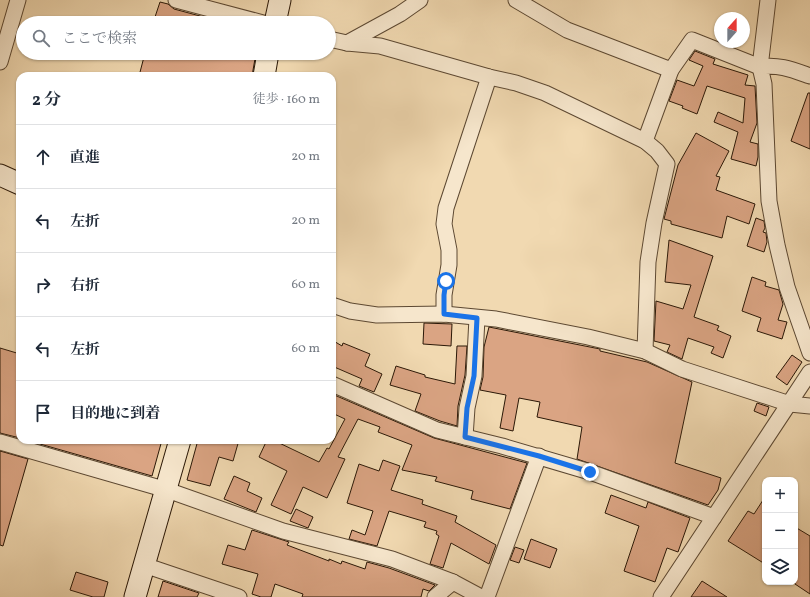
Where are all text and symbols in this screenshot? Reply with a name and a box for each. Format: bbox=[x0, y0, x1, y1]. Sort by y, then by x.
north arrow bbox=[714, 12, 750, 48]
search box bbox=[16, 16, 336, 60]
icon: search bbox=[30, 27, 52, 49]
text: ここで検索 bbox=[62, 29, 137, 50]
text: 2 分 bbox=[32, 89, 61, 112]
text: 徒歩 · 160 m bbox=[253, 91, 320, 109]
icon: ahead bbox=[32, 146, 54, 168]
text: 直進 bbox=[70, 148, 100, 169]
text: 20 m bbox=[291, 148, 320, 166]
icon: left bbox=[32, 210, 54, 232]
text: 左折 bbox=[70, 212, 100, 233]
text: 20 m bbox=[291, 212, 320, 230]
route start bbox=[437, 272, 455, 290]
icon: right bbox=[32, 274, 54, 296]
text: 右折 bbox=[70, 276, 100, 297]
text: 60 m bbox=[292, 276, 320, 294]
icon: left bbox=[32, 338, 54, 360]
text: 左折 bbox=[70, 340, 100, 361]
text: 60 m bbox=[292, 340, 320, 358]
icon: arrive bbox=[32, 402, 54, 424]
text: 目的地に到着 bbox=[70, 404, 160, 425]
route end bbox=[581, 463, 599, 481]
map controls bbox=[762, 477, 798, 585]
button: + bbox=[762, 477, 798, 513]
button: − bbox=[762, 513, 798, 549]
button: layers bbox=[762, 549, 798, 585]

